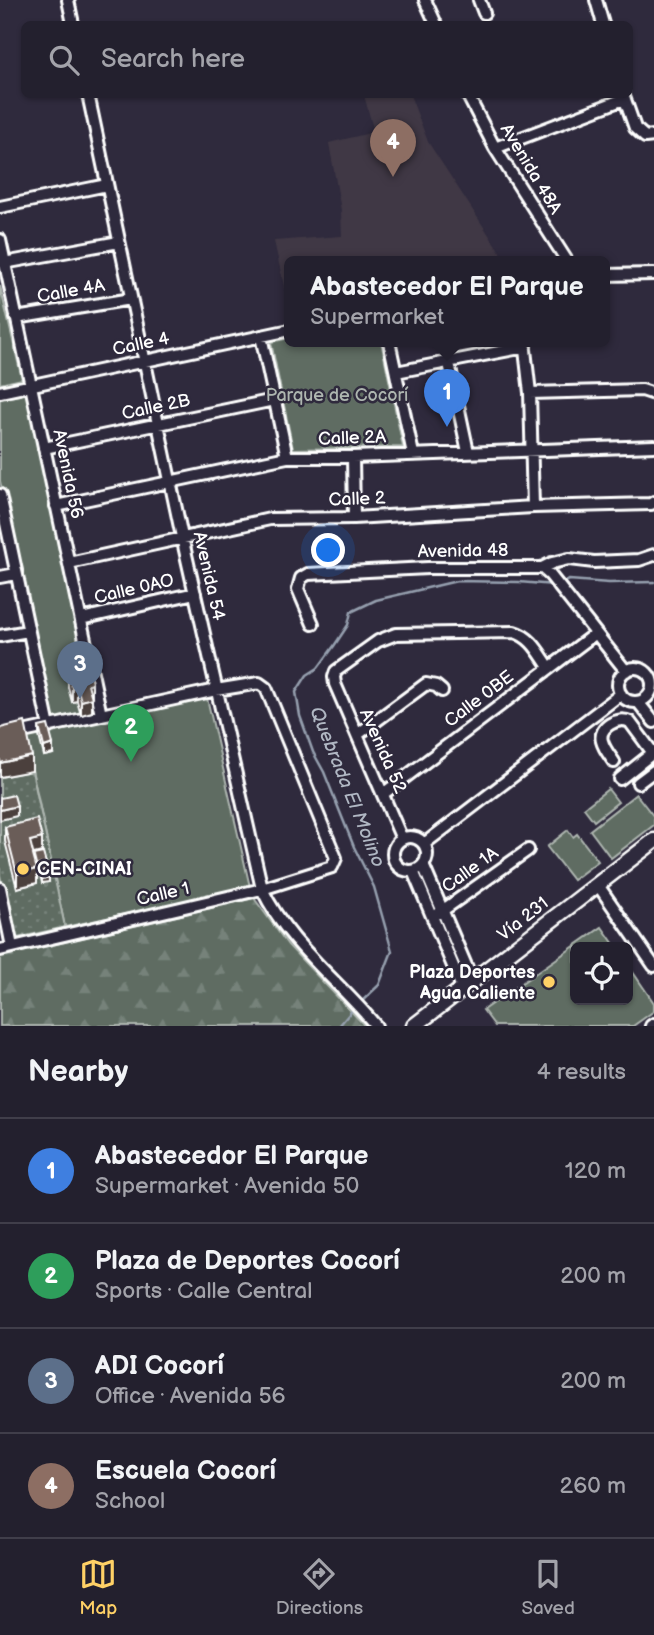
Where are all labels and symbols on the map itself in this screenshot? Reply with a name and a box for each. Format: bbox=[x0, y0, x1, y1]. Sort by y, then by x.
pin: 4 bbox=[370, 119, 416, 177]
street label: Avenida 48A bbox=[496, 120, 566, 218]
street label: Calle 4A bbox=[35, 275, 107, 307]
street label: Calle 4 bbox=[111, 328, 171, 360]
pin: 1 bbox=[424, 369, 470, 427]
park label: Parque de Cocorí bbox=[266, 385, 409, 406]
street label: Calle 2B bbox=[120, 390, 192, 424]
street label: Calle 2A bbox=[318, 426, 386, 450]
street label: Avenida 56 bbox=[48, 427, 88, 521]
street label: Calle 2 bbox=[328, 487, 386, 510]
street label: Avenida 54 bbox=[189, 529, 229, 623]
your location bbox=[311, 533, 345, 567]
street label: Avenida 48 bbox=[417, 540, 509, 562]
street label: Calle 0AO bbox=[92, 570, 176, 608]
pin: 3 bbox=[57, 641, 103, 699]
street label: Calle 0BE bbox=[440, 666, 518, 732]
water label: Quebrada El Molino bbox=[304, 703, 390, 871]
pin: 2 bbox=[108, 704, 154, 762]
street label: Avenida 52 bbox=[355, 705, 411, 797]
street label: Calle 1A bbox=[438, 843, 502, 897]
place label: CEN-CINAI bbox=[37, 859, 132, 880]
marker: CEN-CINAI bbox=[15, 861, 31, 877]
street label: Calle 1 bbox=[135, 878, 191, 910]
street label: Vía 231 bbox=[493, 893, 553, 945]
place label: Plaza Deportes Agua Caliente bbox=[409, 962, 535, 1004]
marker: Plaza Deportes Agua Caliente bbox=[541, 974, 557, 990]

